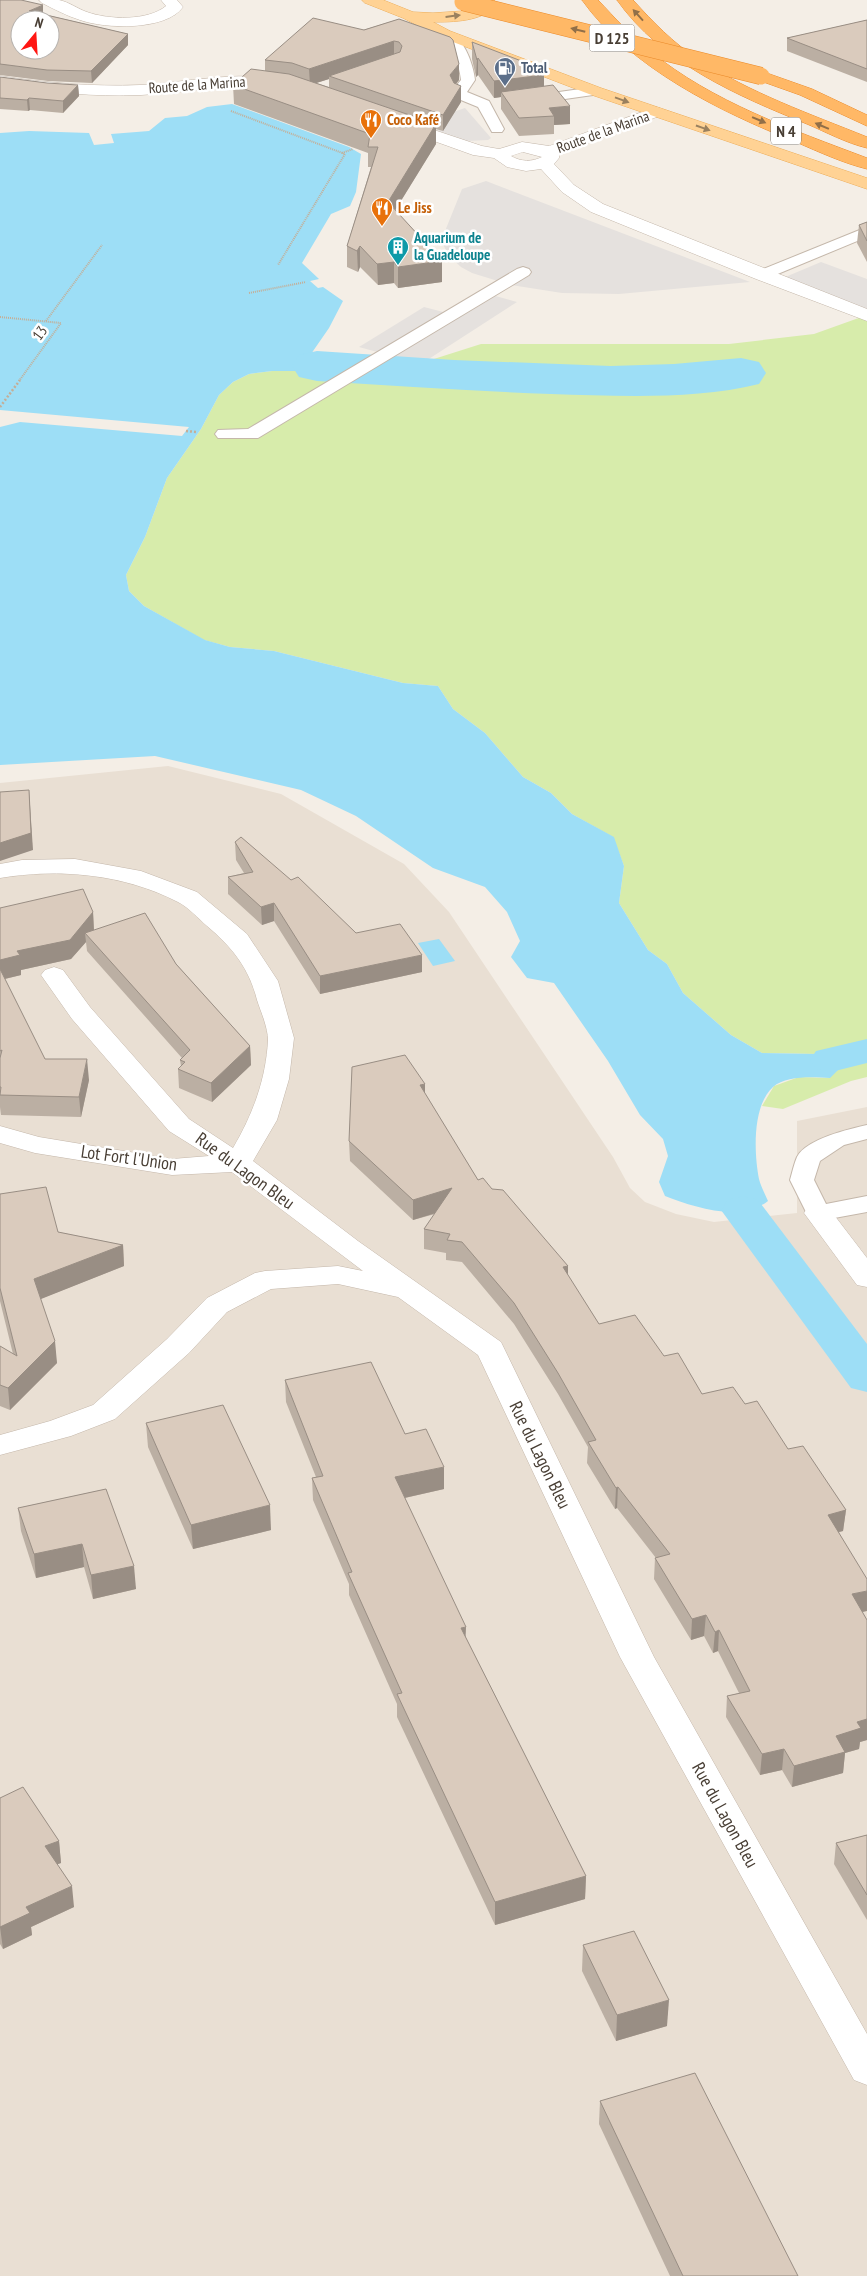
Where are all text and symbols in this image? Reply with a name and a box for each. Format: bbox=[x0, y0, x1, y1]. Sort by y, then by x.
one-way arrow bbox=[633, 9, 644, 22]
north arrow bbox=[10, 10, 60, 60]
one-way arrow bbox=[445, 12, 461, 20]
text: N bbox=[33, 13, 45, 32]
road number: D 125 bbox=[590, 24, 634, 52]
one-way arrow bbox=[570, 25, 585, 33]
fuel station icon: Total bbox=[493, 56, 517, 87]
place label: Total bbox=[521, 58, 548, 77]
street label: Route de la Marina bbox=[148, 72, 246, 97]
one-way arrow bbox=[615, 96, 630, 104]
street label: Route de la Marina bbox=[554, 106, 652, 157]
restaurant icon: Coco Kafé bbox=[359, 108, 383, 139]
place label: Coco Kafé bbox=[387, 110, 439, 129]
one-way arrow bbox=[752, 116, 766, 124]
road number: N 4 bbox=[771, 118, 801, 144]
one-way arrow bbox=[815, 121, 829, 129]
one-way arrow bbox=[695, 125, 710, 132]
restaurant icon: Le Jiss bbox=[370, 196, 394, 227]
place label: Le Jiss bbox=[398, 198, 432, 217]
place label: Aquarium de la Guadeloupe bbox=[413, 228, 490, 264]
building icon: Aquarium de la Guadeloupe bbox=[386, 235, 410, 266]
street label: 13 bbox=[28, 322, 51, 344]
street label: Rue du Lagon Bleu bbox=[191, 1127, 299, 1214]
street label: Lot Fort l'Union bbox=[79, 1139, 179, 1176]
street label: Rue du Lagon Bleu bbox=[505, 1397, 576, 1512]
street label: Rue du Lagon Bleu bbox=[687, 1758, 764, 1871]

